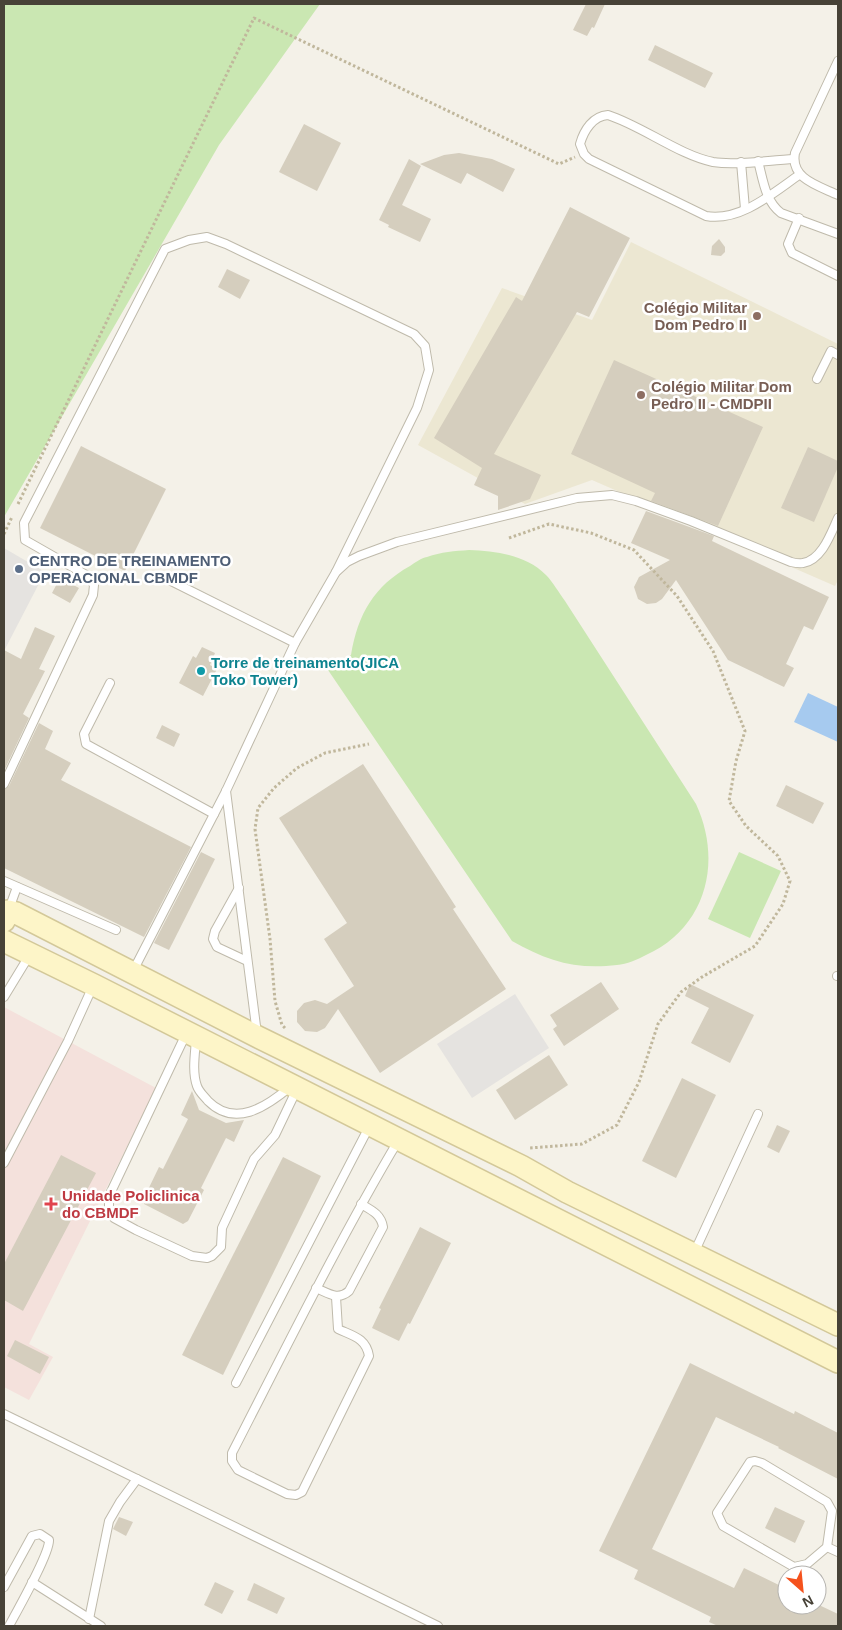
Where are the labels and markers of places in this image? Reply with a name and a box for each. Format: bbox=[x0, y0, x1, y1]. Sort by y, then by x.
place label: Colégio Militar Dom Pedro II bbox=[644, 299, 747, 333]
marker: Colégio Militar Dom Pedro II bbox=[751, 310, 763, 322]
place label: Colégio Militar Dom Pedro II - CMDPII bbox=[651, 378, 792, 412]
marker: Colégio Militar Dom Pedro II - CMDPII bbox=[635, 389, 647, 401]
place label: CENTRO DE TREINAMENTO OPERACIONAL CBMDF bbox=[29, 552, 232, 586]
marker: CENTRO DE TREINAMENTO OPERACIONAL CBMDF bbox=[13, 563, 25, 575]
place label: Torre de treinamento(JICA Toko Tower) bbox=[211, 654, 399, 688]
marker: Torre de treinamento(JICA Toko Tower) bbox=[195, 665, 207, 677]
place label: Unidade Policlinica do CBMDF bbox=[62, 1187, 200, 1221]
marker: Unidade Policlinica do CBMDF bbox=[44, 1197, 58, 1211]

